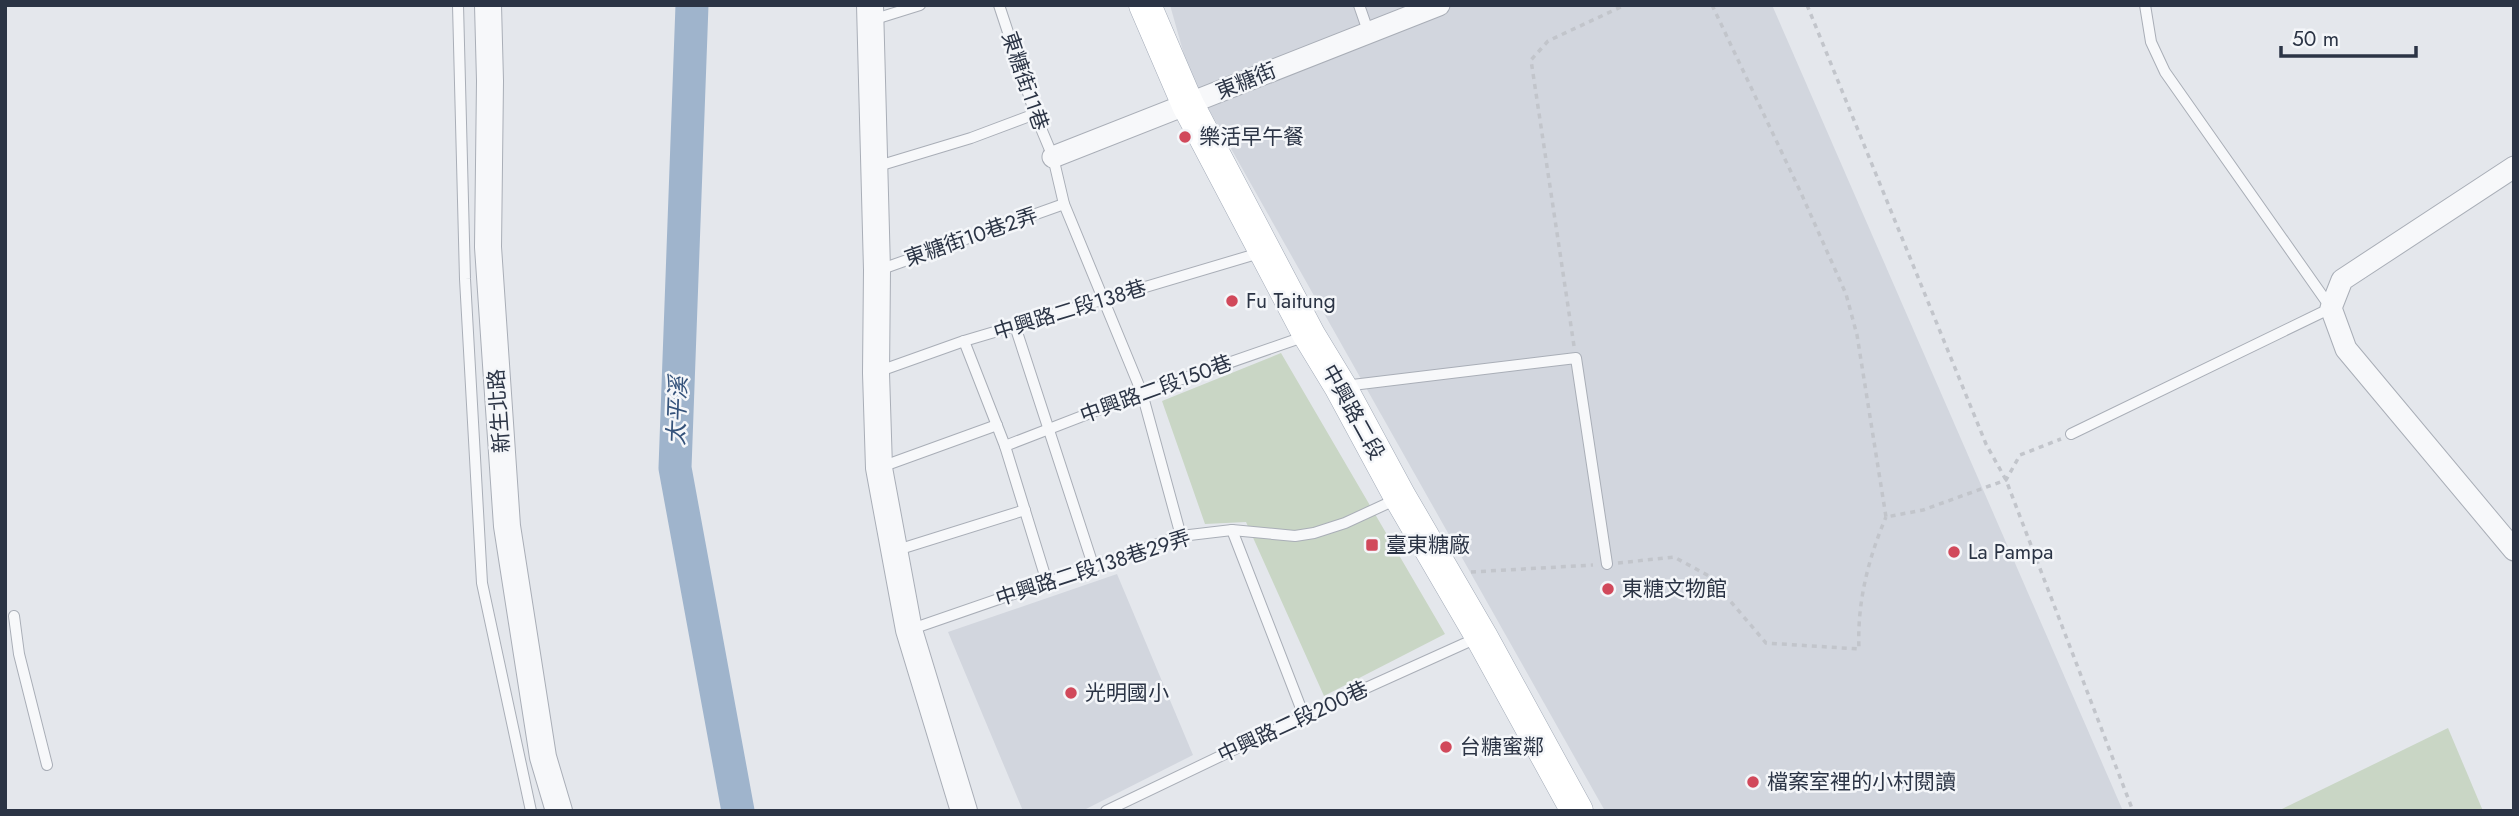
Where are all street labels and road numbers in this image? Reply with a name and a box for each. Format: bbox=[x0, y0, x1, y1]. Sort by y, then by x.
street label: 東糖街11巷 bbox=[994, 27, 1056, 135]
street label: 東糖街 bbox=[1211, 55, 1281, 107]
street label: 東糖街10巷2弄 bbox=[900, 200, 1042, 274]
street label: 中興路二段138巷 bbox=[990, 273, 1150, 347]
street label: 中興路二段150巷 bbox=[1076, 348, 1236, 430]
street label: 中興路二段 bbox=[1314, 359, 1392, 465]
street label: 新生北路 bbox=[481, 368, 517, 454]
street label: 中興路二段138巷29弄 bbox=[992, 522, 1194, 614]
street label: 中興路二段200巷 bbox=[1213, 674, 1373, 770]

